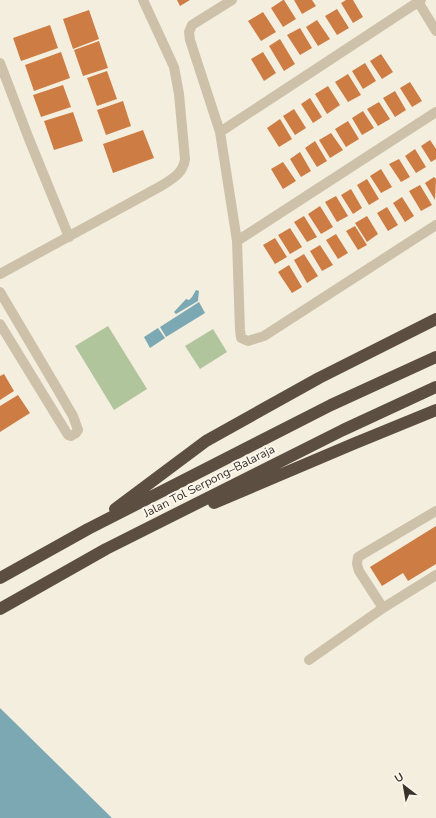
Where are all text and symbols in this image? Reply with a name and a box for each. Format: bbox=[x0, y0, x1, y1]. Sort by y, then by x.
street label: Jalan Tol Serpong–Balaraja bbox=[140, 441, 277, 522]
north arrow bbox=[384, 766, 424, 806]
text: U bbox=[392, 769, 406, 786]

